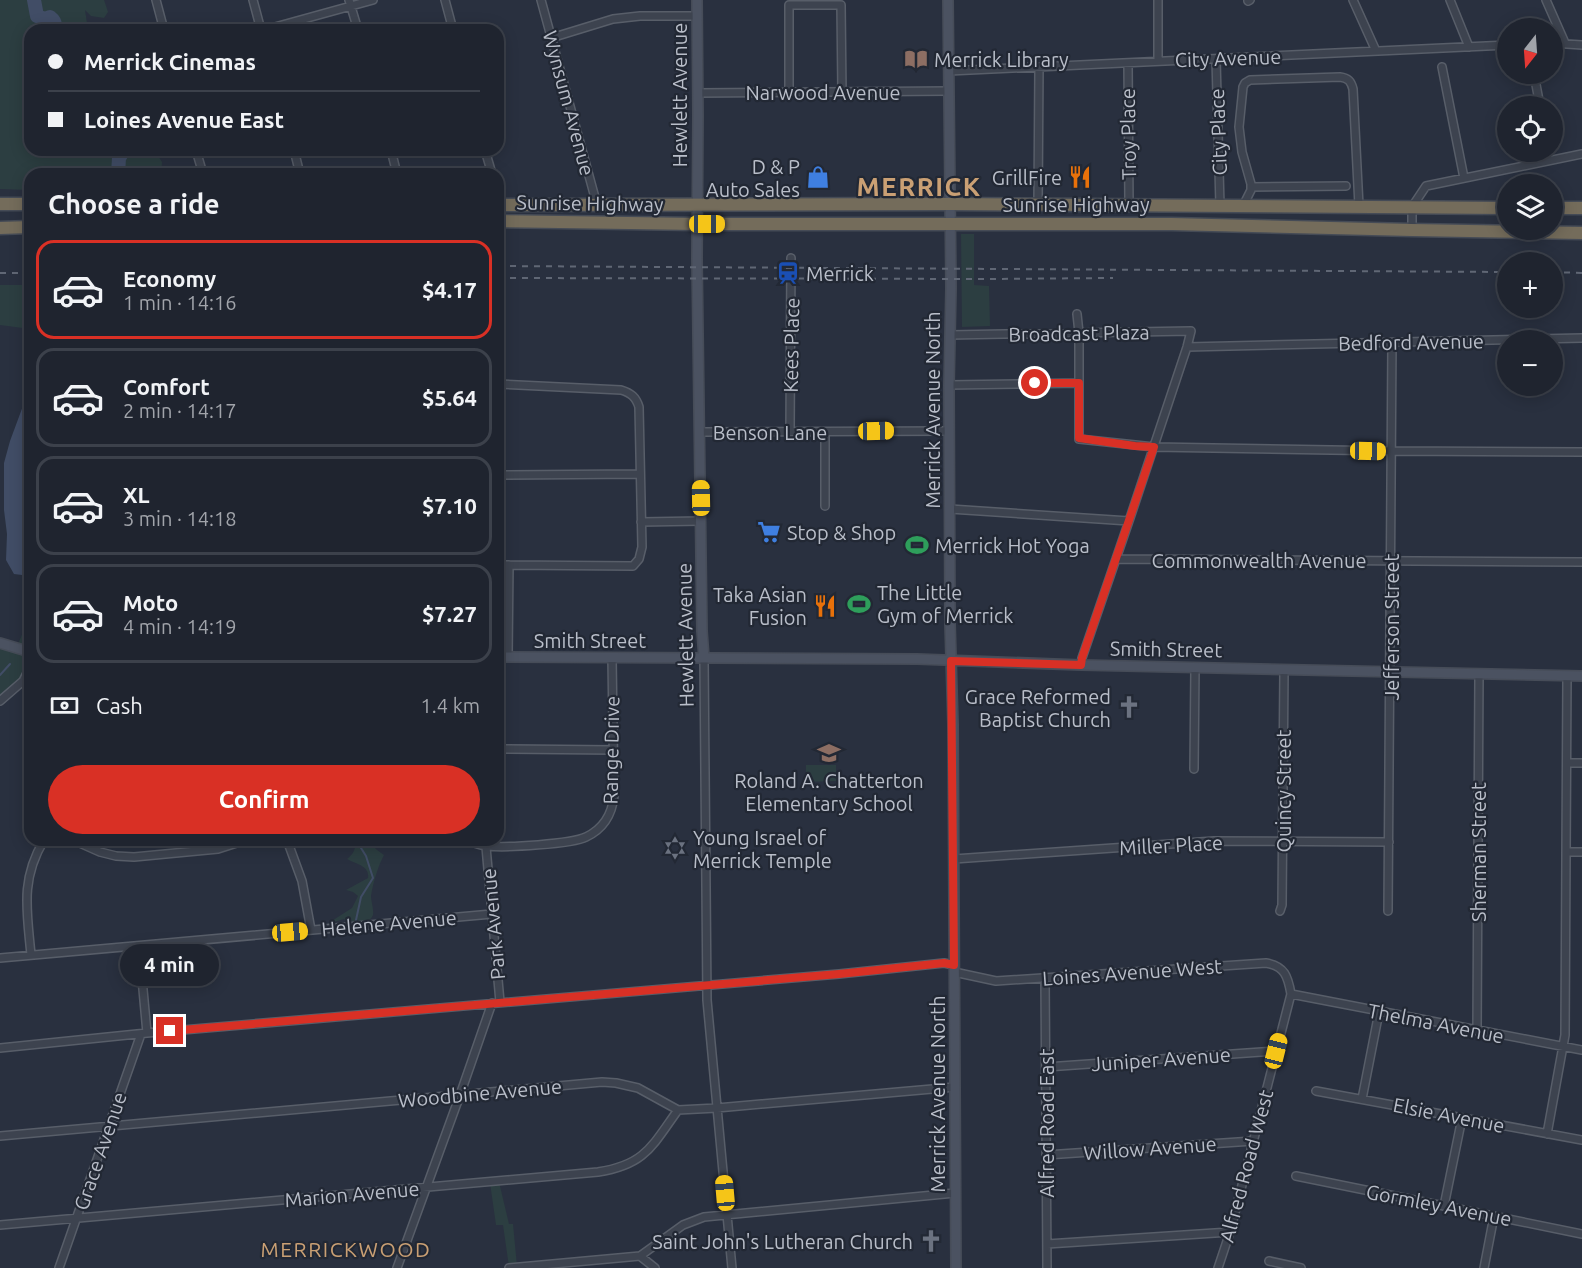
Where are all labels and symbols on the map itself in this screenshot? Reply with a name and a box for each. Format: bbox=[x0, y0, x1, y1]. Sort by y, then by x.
north arrow bbox=[1497, 18, 1563, 84]
street label: Hewlett Avenue bbox=[668, 23, 691, 167]
street label: Wynsum Avenue bbox=[539, 28, 599, 178]
street label: City Avenue bbox=[1174, 45, 1282, 71]
library icon: Merrick Library bbox=[903, 46, 929, 72]
place label: Merrick Library bbox=[934, 48, 1069, 71]
street label: Narwood Avenue bbox=[745, 81, 901, 104]
street label: Troy Place bbox=[1116, 88, 1140, 180]
street label: City Place bbox=[1205, 88, 1231, 176]
place label: D & P Auto Sales bbox=[706, 155, 800, 201]
shop icon: D & P Auto Sales bbox=[805, 164, 831, 190]
restaurant icon: GrillFire bbox=[1067, 164, 1093, 190]
place label: GrillFire bbox=[992, 166, 1062, 189]
district label: MERRICK bbox=[857, 172, 981, 201]
street label: Sunrise Highway bbox=[516, 190, 664, 216]
street label: Sunrise Highway bbox=[1002, 193, 1150, 216]
car bbox=[689, 215, 725, 233]
station icon: Merrick bbox=[775, 260, 801, 286]
place label: Merrick bbox=[806, 262, 874, 285]
street label: Kees Place bbox=[779, 297, 803, 393]
street label: Merrick Avenue North bbox=[921, 311, 944, 509]
street label: Broadcast Plaza bbox=[1008, 320, 1150, 346]
street label: Bedford Avenue bbox=[1338, 329, 1484, 355]
route start bbox=[1021, 369, 1048, 396]
street label: Benson Lane bbox=[713, 421, 827, 444]
car bbox=[858, 422, 894, 440]
car bbox=[1350, 442, 1386, 460]
car bbox=[692, 480, 710, 516]
supermarket icon: Stop & Shop bbox=[756, 519, 782, 545]
place label: Stop & Shop bbox=[787, 521, 896, 544]
sports icon: Merrick Hot Yoga bbox=[904, 532, 930, 558]
place label: Merrick Hot Yoga bbox=[935, 534, 1090, 557]
street label: Commonwealth Avenue bbox=[1152, 549, 1366, 572]
street label: Jefferson Street bbox=[1380, 553, 1403, 700]
street label: Hewlett Avenue bbox=[672, 563, 698, 707]
place label: The Little Gym of Merrick bbox=[877, 581, 1013, 627]
place label: Taka Asian Fusion bbox=[713, 583, 807, 629]
sports icon: The Little Gym of Merrick bbox=[846, 591, 872, 617]
restaurant icon: Taka Asian Fusion bbox=[812, 593, 838, 619]
street label: Smith Street bbox=[534, 629, 646, 652]
street label: Smith Street bbox=[1110, 637, 1222, 661]
place label: Grace Reformed Baptist Church bbox=[965, 685, 1111, 731]
church icon: Grace Reformed Baptist Church bbox=[1116, 694, 1142, 720]
street label: Range Drive bbox=[599, 696, 623, 804]
street label: Quincy Street bbox=[1272, 729, 1295, 852]
school or university icon: Roland A. Chatterton Elementary School bbox=[816, 740, 842, 766]
place label: Roland A. Chatterton Elementary School bbox=[734, 769, 924, 815]
street label: Sherman Street bbox=[1467, 782, 1490, 922]
place label: Young Israel of Merrick Temple bbox=[693, 826, 832, 872]
street label: Miller Place bbox=[1119, 831, 1223, 859]
synagogue icon: Young Israel of Merrick Temple bbox=[662, 835, 688, 861]
street label: Park Avenue bbox=[477, 867, 509, 981]
street label: Helene Avenue bbox=[320, 906, 458, 940]
car bbox=[271, 921, 309, 943]
callout: 4 min bbox=[120, 944, 219, 986]
street label: Loines Avenue West bbox=[1041, 954, 1223, 990]
street label: Merrick Avenue North bbox=[926, 995, 949, 1193]
street label: Thelma Avenue bbox=[1366, 999, 1506, 1047]
route end bbox=[156, 1017, 183, 1044]
car bbox=[1263, 1031, 1289, 1071]
street label: Juniper Avenue bbox=[1090, 1043, 1232, 1075]
street label: Alfred Road East bbox=[1035, 1048, 1058, 1198]
street label: Woodbine Avenue bbox=[397, 1074, 563, 1112]
street label: Alfred Road West bbox=[1215, 1087, 1277, 1245]
street label: Grace Avenue bbox=[69, 1089, 131, 1213]
street label: Elsie Avenue bbox=[1391, 1093, 1507, 1137]
street label: Willow Avenue bbox=[1083, 1132, 1217, 1164]
car bbox=[714, 1174, 736, 1212]
street label: Marion Avenue bbox=[284, 1177, 420, 1211]
street label: Gormley Avenue bbox=[1364, 1180, 1514, 1230]
church icon: Saint John's Lutheran Church bbox=[918, 1228, 944, 1254]
place label: Saint John's Lutheran Church bbox=[652, 1230, 913, 1253]
district label: MERRICKWOOD bbox=[261, 1237, 431, 1261]

